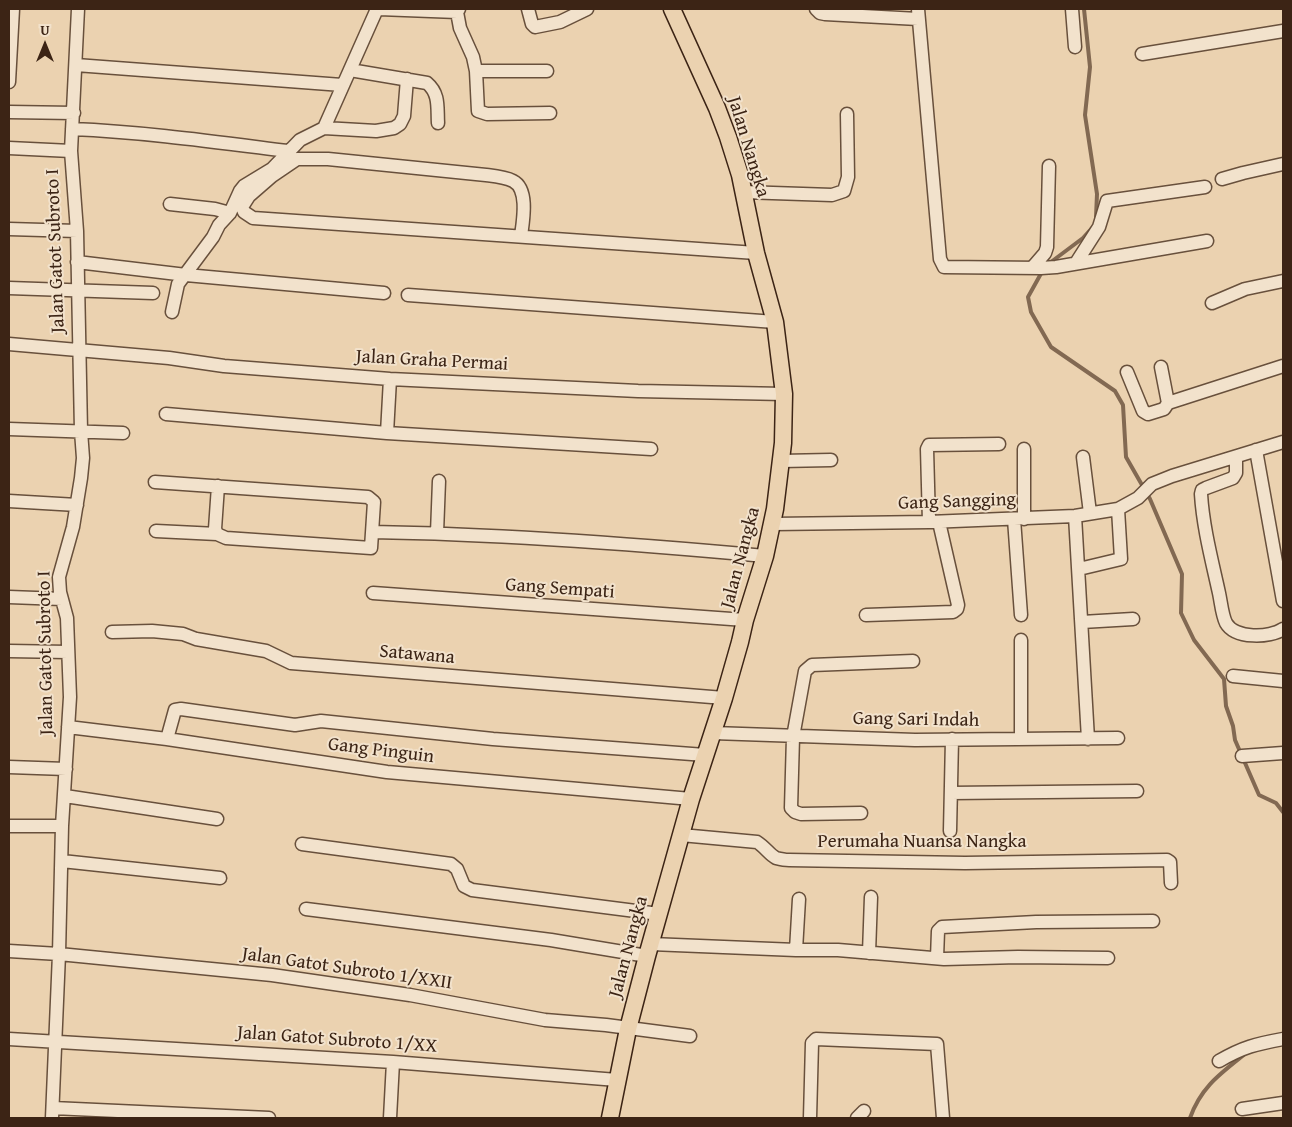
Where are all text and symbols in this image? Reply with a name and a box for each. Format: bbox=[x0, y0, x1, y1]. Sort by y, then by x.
north arrow bbox=[20, 20, 70, 70]
text: U bbox=[40, 20, 50, 40]
street label: Jalan Nangka bbox=[722, 94, 774, 200]
street label: Jalan Gatot Subroto I bbox=[42, 168, 70, 334]
street label: Jalan Graha Permai bbox=[355, 346, 509, 376]
street label: Gang Sangging bbox=[898, 489, 1016, 515]
street label: Jalan Nangka bbox=[716, 505, 766, 611]
street label: Jalan Gatot Subroto I bbox=[33, 570, 59, 736]
street label: Gang Sempati bbox=[505, 574, 615, 604]
street label: Satawana bbox=[378, 640, 456, 670]
street label: Gang Sari Indah bbox=[853, 707, 979, 733]
street label: Gang Pinguin bbox=[327, 733, 435, 769]
street label: Perumaha Nuansa Nangka bbox=[818, 831, 1026, 853]
street label: Jalan Nangka bbox=[604, 894, 654, 1000]
street label: Jalan Gatot Subroto 1/XXII bbox=[240, 943, 454, 995]
street label: Jalan Gatot Subroto 1/XX bbox=[236, 1022, 438, 1058]

